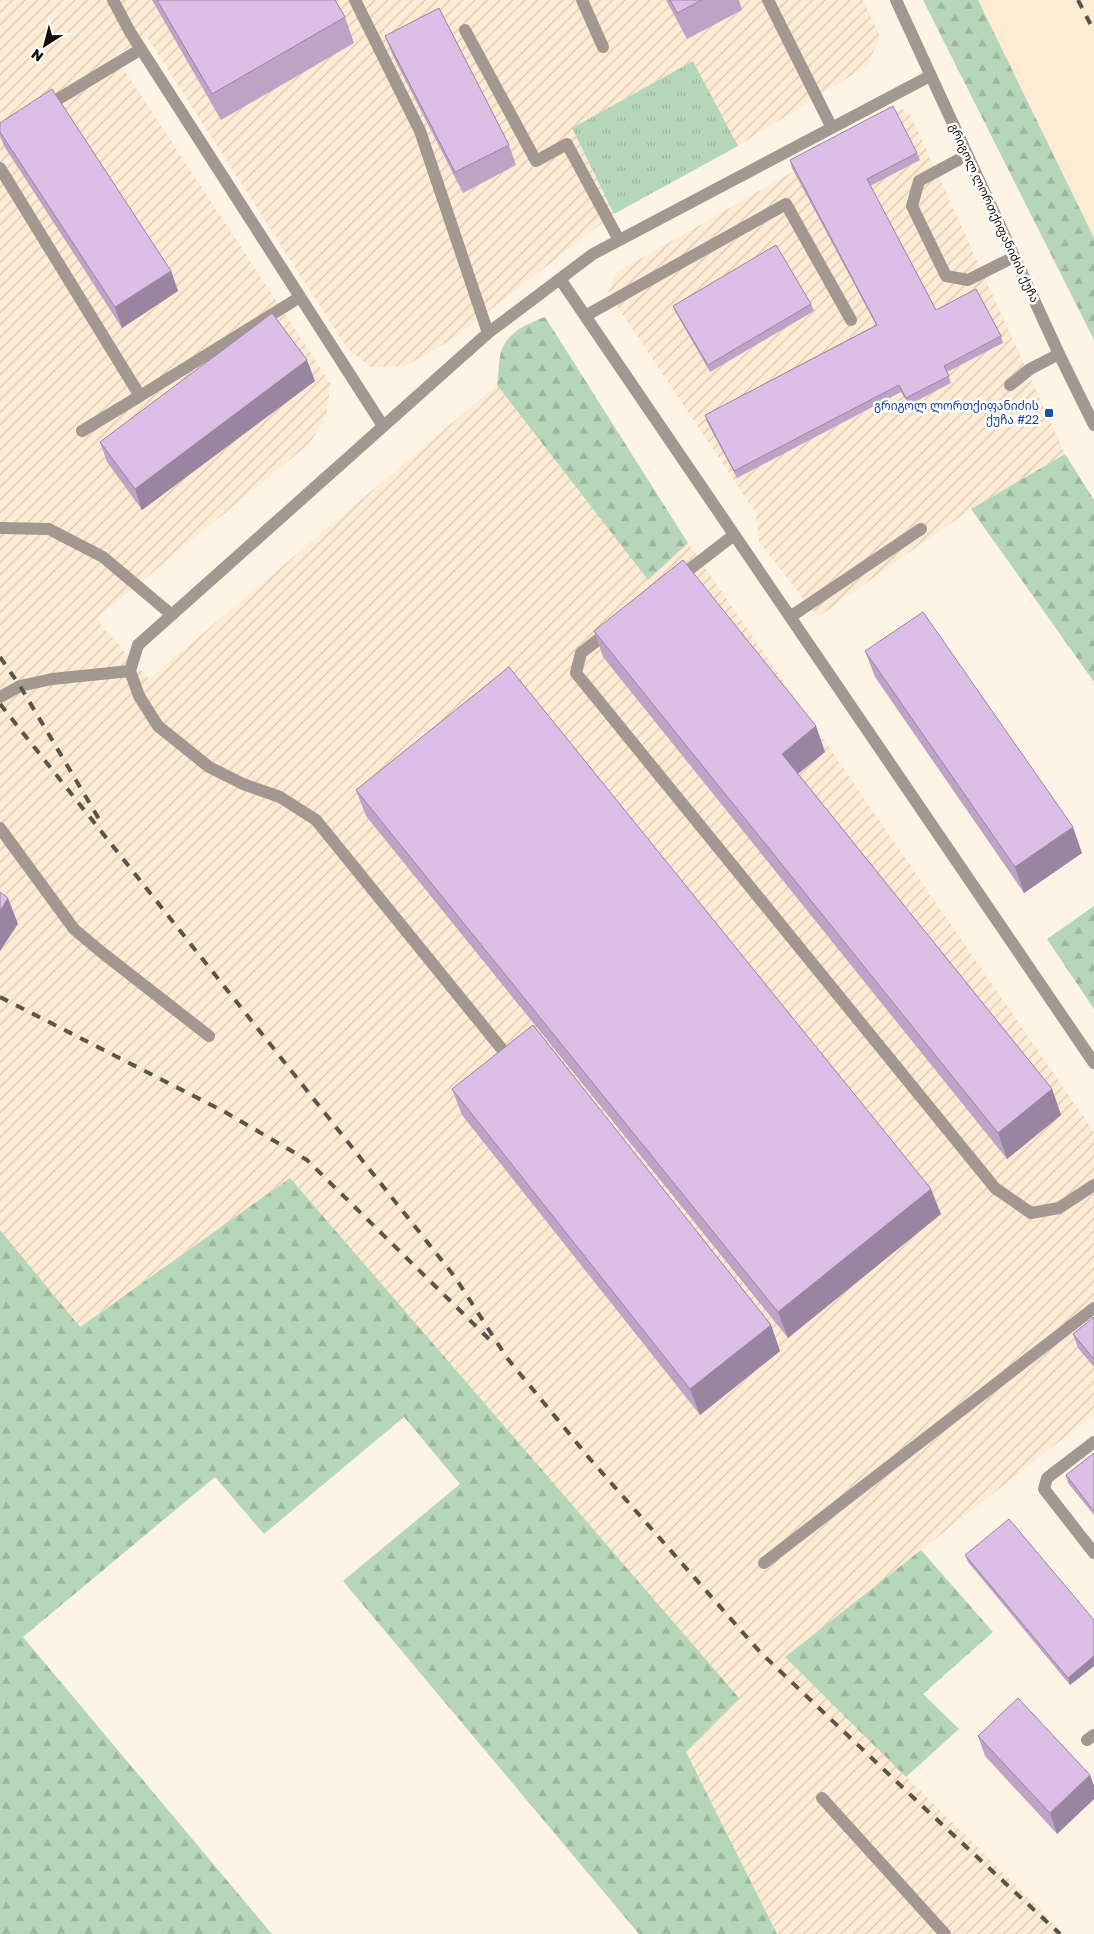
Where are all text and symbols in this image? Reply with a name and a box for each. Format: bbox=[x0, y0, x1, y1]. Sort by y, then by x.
north arrow bbox=[20, 20, 70, 70]
text: N bbox=[28, 46, 46, 66]
street label: გრიგოლ ლორთქიფანიძის ქუჩა bbox=[945, 121, 1043, 305]
place label: გრიგოლ ლორთქიფანიძის ქუჩა #22 bbox=[874, 398, 1039, 427]
marker: გრიგოლ ლორთქიფანიძის ქუჩა #22 bbox=[1043, 407, 1055, 419]

